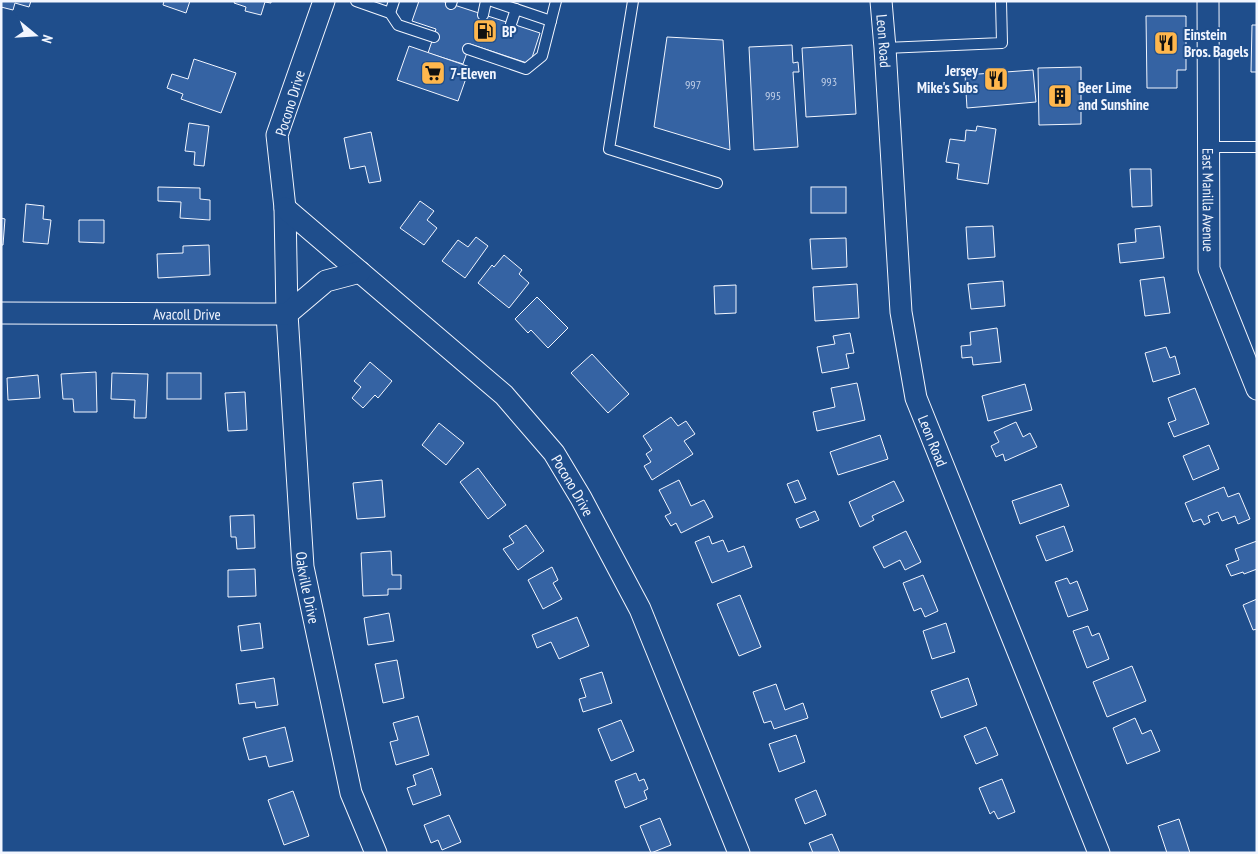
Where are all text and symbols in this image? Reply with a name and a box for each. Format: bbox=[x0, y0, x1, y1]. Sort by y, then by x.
north arrow bbox=[10, 10, 60, 60]
street label: Leon Road bbox=[873, 13, 896, 68]
fuel station icon: BP bbox=[472, 18, 498, 44]
place label: BP bbox=[502, 22, 517, 41]
place label: Einstein Bros. Bagels bbox=[1184, 25, 1249, 61]
restaurant icon: Einstein Bros. Bagels bbox=[1153, 30, 1179, 56]
text: N bbox=[38, 33, 57, 45]
supermarket icon: 7-Eleven bbox=[420, 60, 446, 86]
place label: Jersey Mike's Subs bbox=[917, 61, 979, 97]
place label: 7-Eleven bbox=[450, 64, 497, 83]
restaurant icon: Jersey Mike's Subs bbox=[983, 66, 1009, 92]
street label: Pocono Drive bbox=[271, 68, 309, 138]
house number: 993 bbox=[821, 74, 837, 89]
house number: 997 bbox=[685, 77, 701, 92]
place label: Beer Lime and Sunshine bbox=[1078, 78, 1149, 114]
building icon: Beer Lime and Sunshine bbox=[1047, 83, 1073, 109]
house number: 995 bbox=[765, 88, 781, 103]
street label: East Manilla Avenue bbox=[1199, 148, 1218, 252]
street label: Avacoll Drive bbox=[153, 304, 221, 323]
street label: Leon Road bbox=[914, 412, 952, 469]
street label: Pocono Drive bbox=[548, 451, 598, 519]
street label: Oakville Drive bbox=[293, 551, 324, 625]

